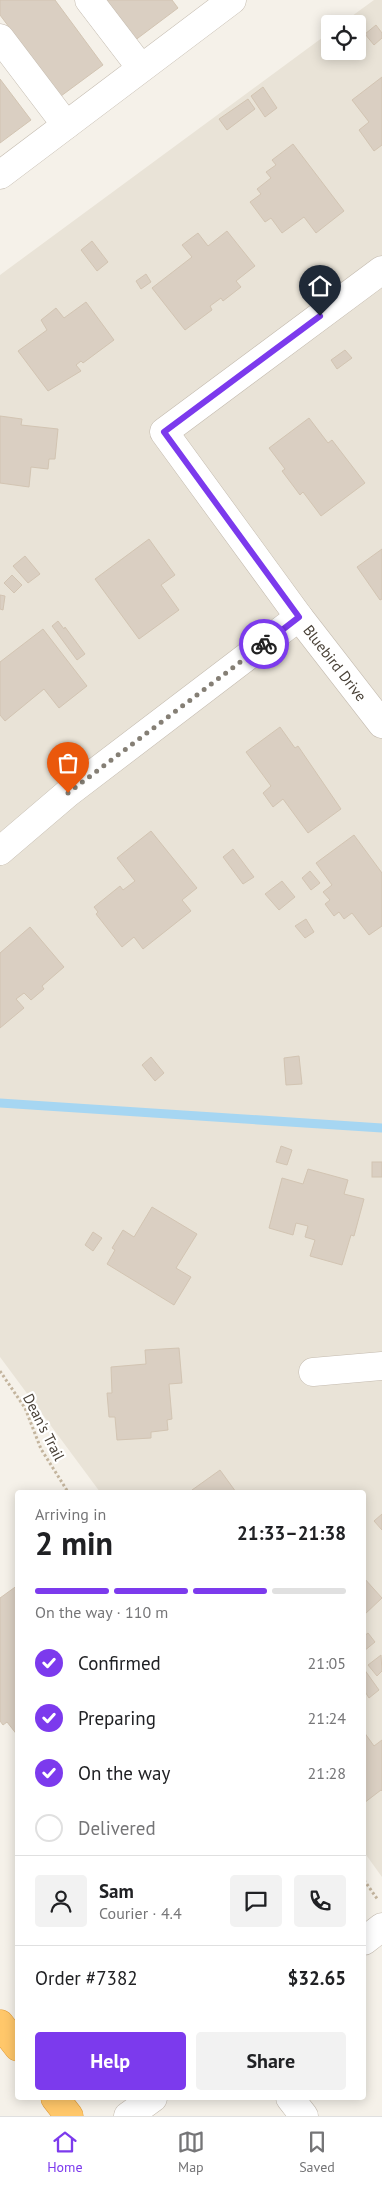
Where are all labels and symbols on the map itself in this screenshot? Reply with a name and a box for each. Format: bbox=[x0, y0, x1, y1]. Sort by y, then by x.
pin bbox=[299, 265, 341, 316]
courier bbox=[239, 619, 289, 669]
street label: Bluebird Drive bbox=[299, 621, 371, 705]
pin bbox=[47, 742, 89, 793]
street label: Dean's Trail bbox=[19, 1390, 69, 1464]

